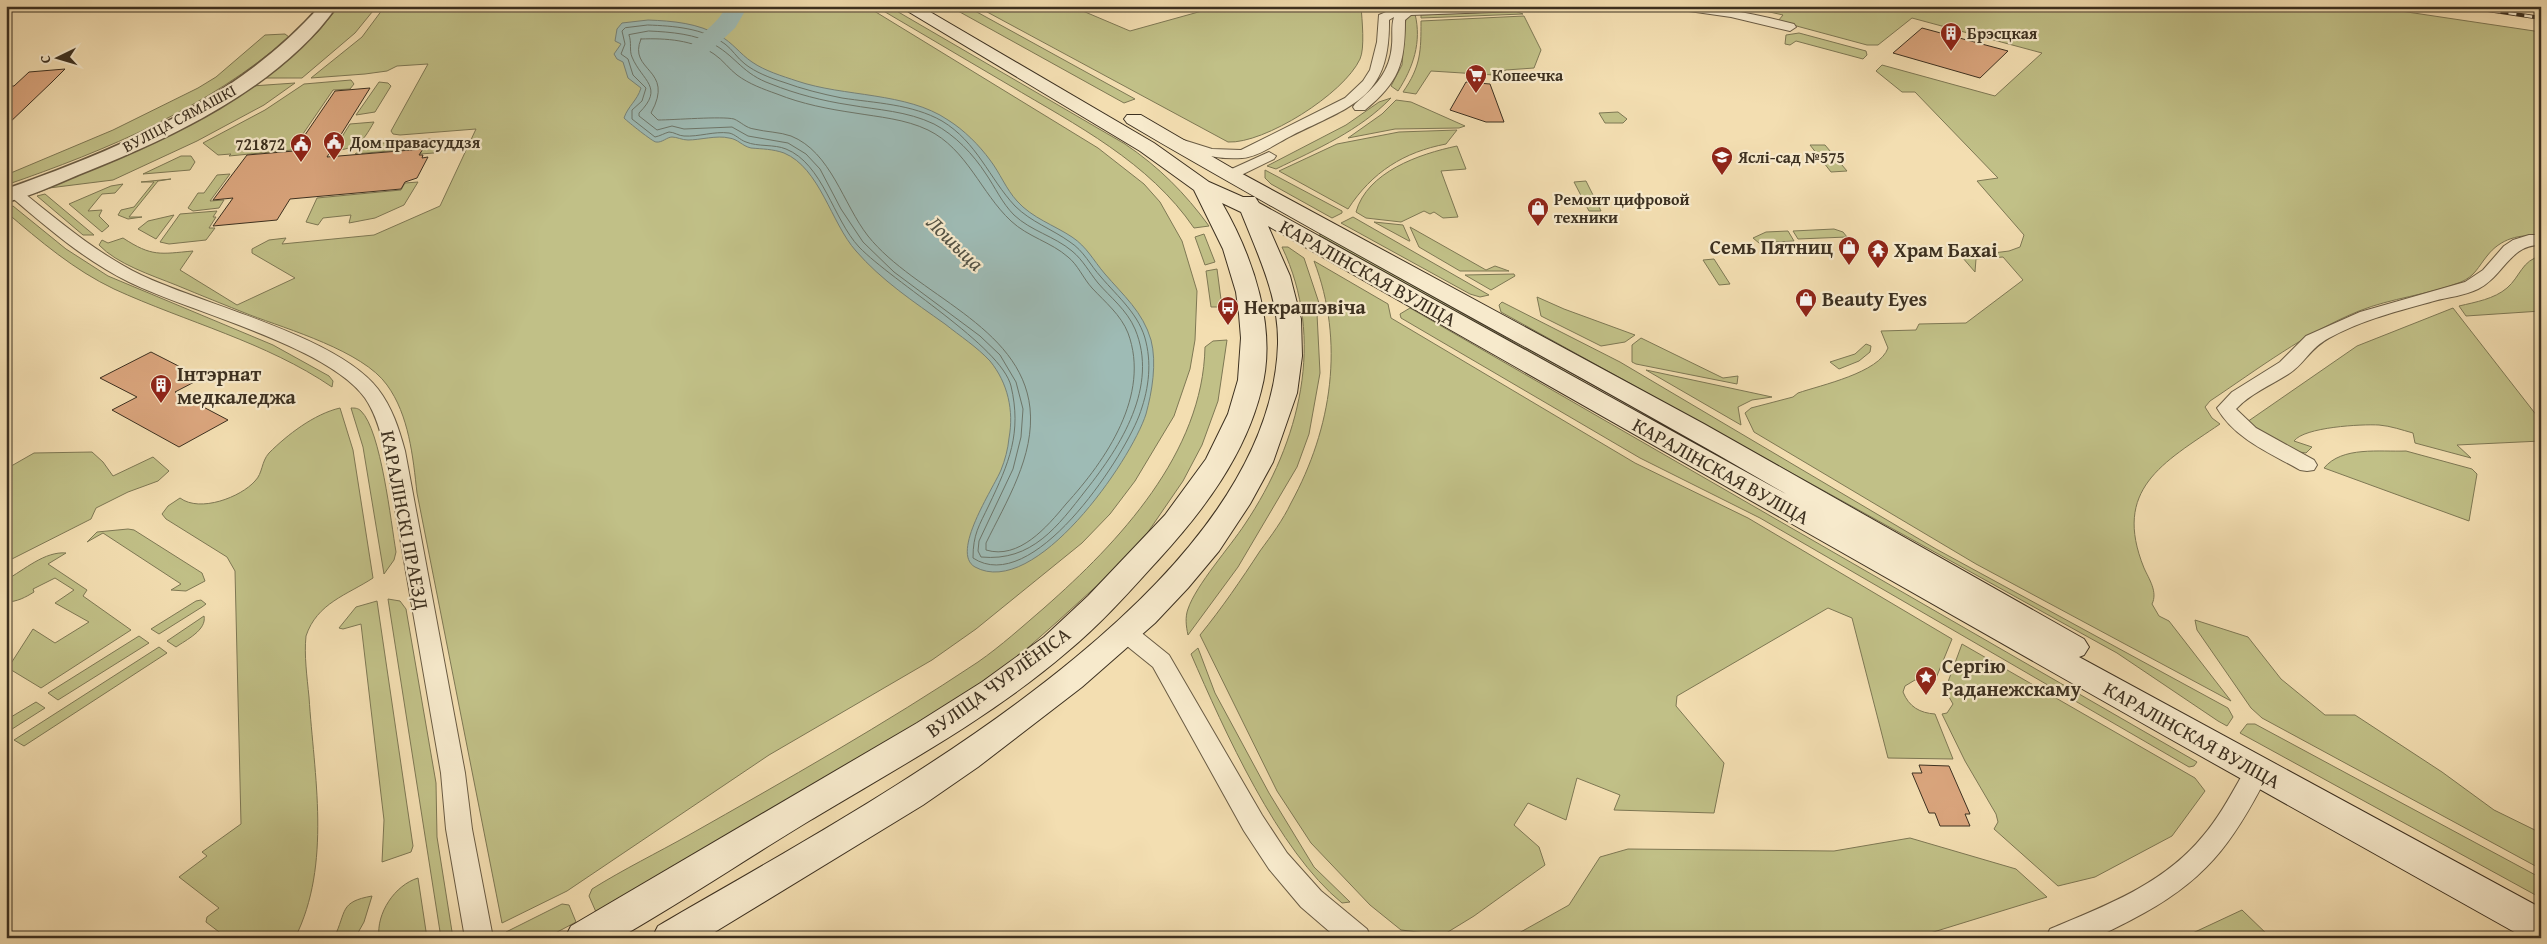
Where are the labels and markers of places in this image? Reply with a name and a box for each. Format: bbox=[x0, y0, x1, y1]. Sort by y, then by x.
building icon: Брэсцкая bbox=[1939, 21, 1963, 52]
place label: Брэсцкая bbox=[1967, 21, 2038, 45]
supermarket icon: Копеечка bbox=[1464, 63, 1488, 94]
place label: Копеечка bbox=[1492, 63, 1564, 87]
public building icon: Дом правасуддзя bbox=[322, 130, 346, 161]
place label: Дом правасуддзя bbox=[349, 130, 481, 154]
place label: 721872 bbox=[235, 132, 285, 156]
public building icon: 721872 bbox=[289, 132, 313, 163]
school or university icon: Яслі-сад №575 bbox=[1710, 145, 1734, 176]
place label: Яслі-сад №575 bbox=[1737, 145, 1845, 169]
place label: Ремонт цифровой техники bbox=[1554, 187, 1690, 229]
shop icon: Ремонт цифровой техники bbox=[1526, 196, 1550, 227]
place label: Семь Пятниц bbox=[1710, 232, 1833, 261]
shop icon: Семь Пятниц bbox=[1837, 235, 1861, 266]
place label: Храм Бахаі bbox=[1894, 235, 1997, 264]
temple icon: Храм Бахаі bbox=[1866, 238, 1890, 269]
place label: Beauty Eyes bbox=[1822, 284, 1927, 313]
shop icon: Beauty Eyes bbox=[1794, 287, 1818, 318]
place label: Некрашэвіча bbox=[1244, 292, 1367, 321]
bus stop icon: Некрашэвіча bbox=[1216, 295, 1240, 326]
place label: Інтэрнат медкаледжа bbox=[177, 359, 297, 411]
building icon: Інтэрнат медкаледжа bbox=[149, 373, 173, 404]
place label: Сергію Раданежскаму bbox=[1942, 651, 2081, 703]
place icon: Сергію Раданежскаму bbox=[1914, 665, 1938, 696]

